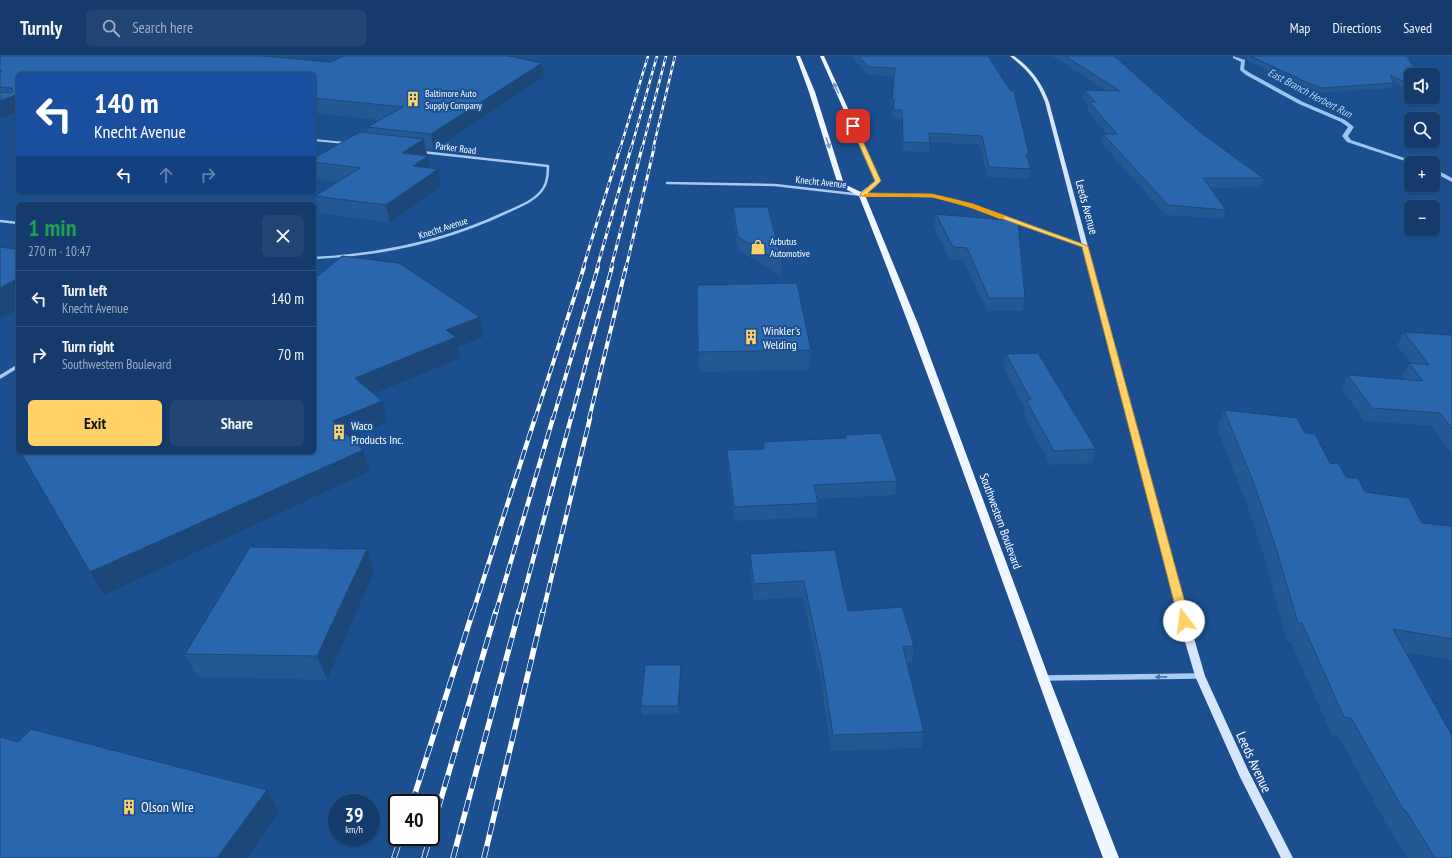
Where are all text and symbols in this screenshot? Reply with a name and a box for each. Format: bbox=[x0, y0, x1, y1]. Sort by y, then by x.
search box bbox=[86, 10, 366, 46]
text: Turnly bbox=[20, 16, 62, 40]
icon: search bbox=[100, 17, 122, 39]
text: Search here bbox=[132, 18, 193, 37]
text: Map bbox=[1290, 19, 1310, 37]
text: Directions bbox=[1332, 19, 1381, 37]
text: Saved bbox=[1403, 19, 1432, 37]
water label: East Branch Herbert Run bbox=[1266, 65, 1355, 122]
map controls bbox=[1404, 68, 1440, 236]
button: sound bbox=[1404, 68, 1440, 104]
one-way arrow bbox=[833, 83, 839, 94]
text: 140 m bbox=[94, 84, 158, 121]
place label: Baltimore Auto Supply Company bbox=[425, 87, 482, 112]
icon: left bbox=[28, 88, 80, 140]
building icon: Baltimore Auto Supply Company bbox=[404, 90, 422, 108]
pin bbox=[836, 109, 870, 143]
button: search bbox=[1404, 112, 1440, 148]
icon: arrive bbox=[842, 115, 864, 137]
text: Knecht Avenue bbox=[94, 120, 186, 143]
one-way arrow bbox=[825, 137, 831, 149]
street label: Parker Road bbox=[435, 139, 477, 157]
button: + bbox=[1404, 156, 1440, 192]
icon: left bbox=[113, 164, 135, 186]
icon: ahead bbox=[155, 164, 177, 186]
icon: right bbox=[197, 164, 219, 186]
street label: Knecht Avenue bbox=[795, 173, 847, 191]
street label: Leeds Avenue bbox=[1072, 178, 1102, 236]
button: − bbox=[1404, 200, 1440, 236]
text: 1 min bbox=[28, 212, 76, 243]
street label: Knecht Avenue bbox=[417, 214, 469, 242]
button: close bbox=[262, 215, 304, 257]
place label: Arbutus Automotive bbox=[770, 235, 810, 260]
shop icon: Arbutus Automotive bbox=[749, 238, 767, 256]
text: 270 m · 10:47 bbox=[28, 243, 91, 260]
text: Turn left bbox=[62, 281, 107, 300]
icon: left bbox=[28, 288, 50, 310]
text: 140 m bbox=[271, 289, 304, 308]
text: Knecht Avenue bbox=[62, 300, 128, 317]
place label: Winkler's Welding bbox=[763, 323, 800, 352]
building icon: Winkler's Welding bbox=[742, 328, 760, 346]
text: Turn right bbox=[62, 337, 114, 356]
icon: right bbox=[28, 344, 50, 366]
text: 70 m bbox=[278, 345, 304, 364]
text: Southwestern Boulevard bbox=[62, 356, 171, 373]
button: Exit bbox=[28, 400, 162, 446]
button: Share bbox=[170, 400, 304, 446]
place label: Waco Products Inc. bbox=[351, 418, 404, 447]
building icon: Waco Products Inc. bbox=[330, 423, 348, 441]
street label: Southwestern Boulevard bbox=[977, 471, 1025, 571]
position arrow bbox=[1163, 600, 1205, 642]
one-way arrow bbox=[1154, 674, 1167, 680]
street label: Leeds Avenue bbox=[1232, 729, 1276, 796]
speed limit sign: 40 bbox=[388, 794, 440, 846]
building icon: Olson WIre bbox=[120, 798, 138, 816]
place label: Olson WIre bbox=[141, 798, 194, 816]
text: 39 bbox=[344, 802, 364, 828]
text: km/h bbox=[345, 823, 363, 836]

